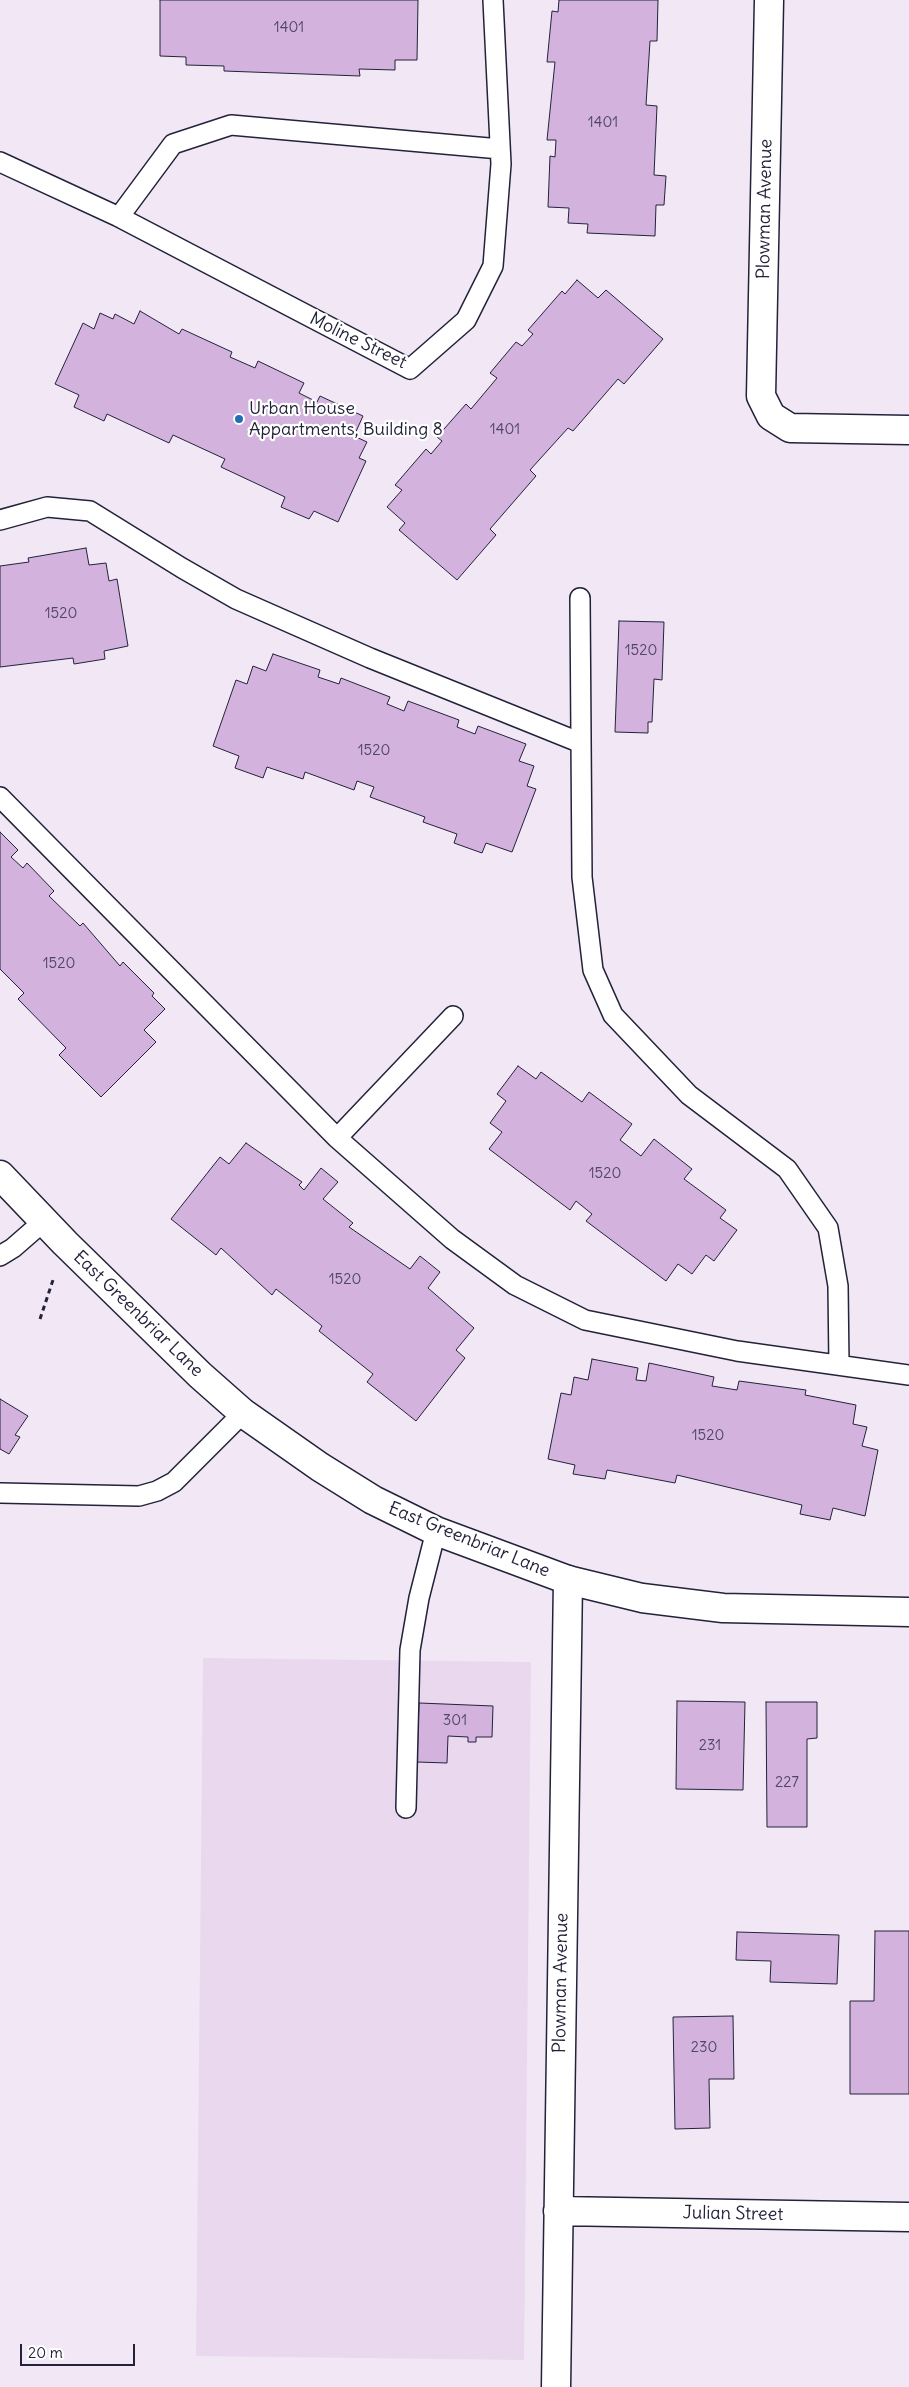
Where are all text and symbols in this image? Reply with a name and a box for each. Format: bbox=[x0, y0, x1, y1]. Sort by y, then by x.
house number: 1401 bbox=[274, 19, 304, 37]
house number: 1401 bbox=[588, 114, 618, 132]
street label: Plowman Avenue bbox=[753, 139, 777, 279]
street label: Moline Street bbox=[306, 308, 410, 374]
place label: Urban House Appartments, Building 8 bbox=[249, 398, 443, 440]
marker: Urban House Appartments, Building 8 bbox=[233, 413, 245, 425]
house number: 1401 bbox=[490, 421, 520, 439]
house number: 1520 bbox=[45, 605, 77, 623]
house number: 1520 bbox=[625, 642, 657, 660]
house number: 1520 bbox=[358, 742, 390, 760]
house number: 1520 bbox=[43, 955, 75, 973]
house number: 1520 bbox=[589, 1165, 621, 1183]
street label: East Greenbriar Lane bbox=[69, 1246, 207, 1382]
house number: 1520 bbox=[329, 1271, 361, 1289]
house number: 1520 bbox=[692, 1427, 724, 1445]
street label: East Greenbriar Lane bbox=[385, 1498, 553, 1582]
house number: 301 bbox=[443, 1712, 467, 1730]
house number: 231 bbox=[699, 1737, 721, 1755]
house number: 227 bbox=[775, 1774, 799, 1792]
street label: Plowman Avenue bbox=[549, 1913, 573, 2053]
house number: 230 bbox=[691, 2039, 717, 2057]
street label: Julian Street bbox=[682, 2202, 784, 2226]
scale bar bbox=[22, 2334, 138, 2366]
text: 20 m bbox=[28, 2343, 63, 2362]

